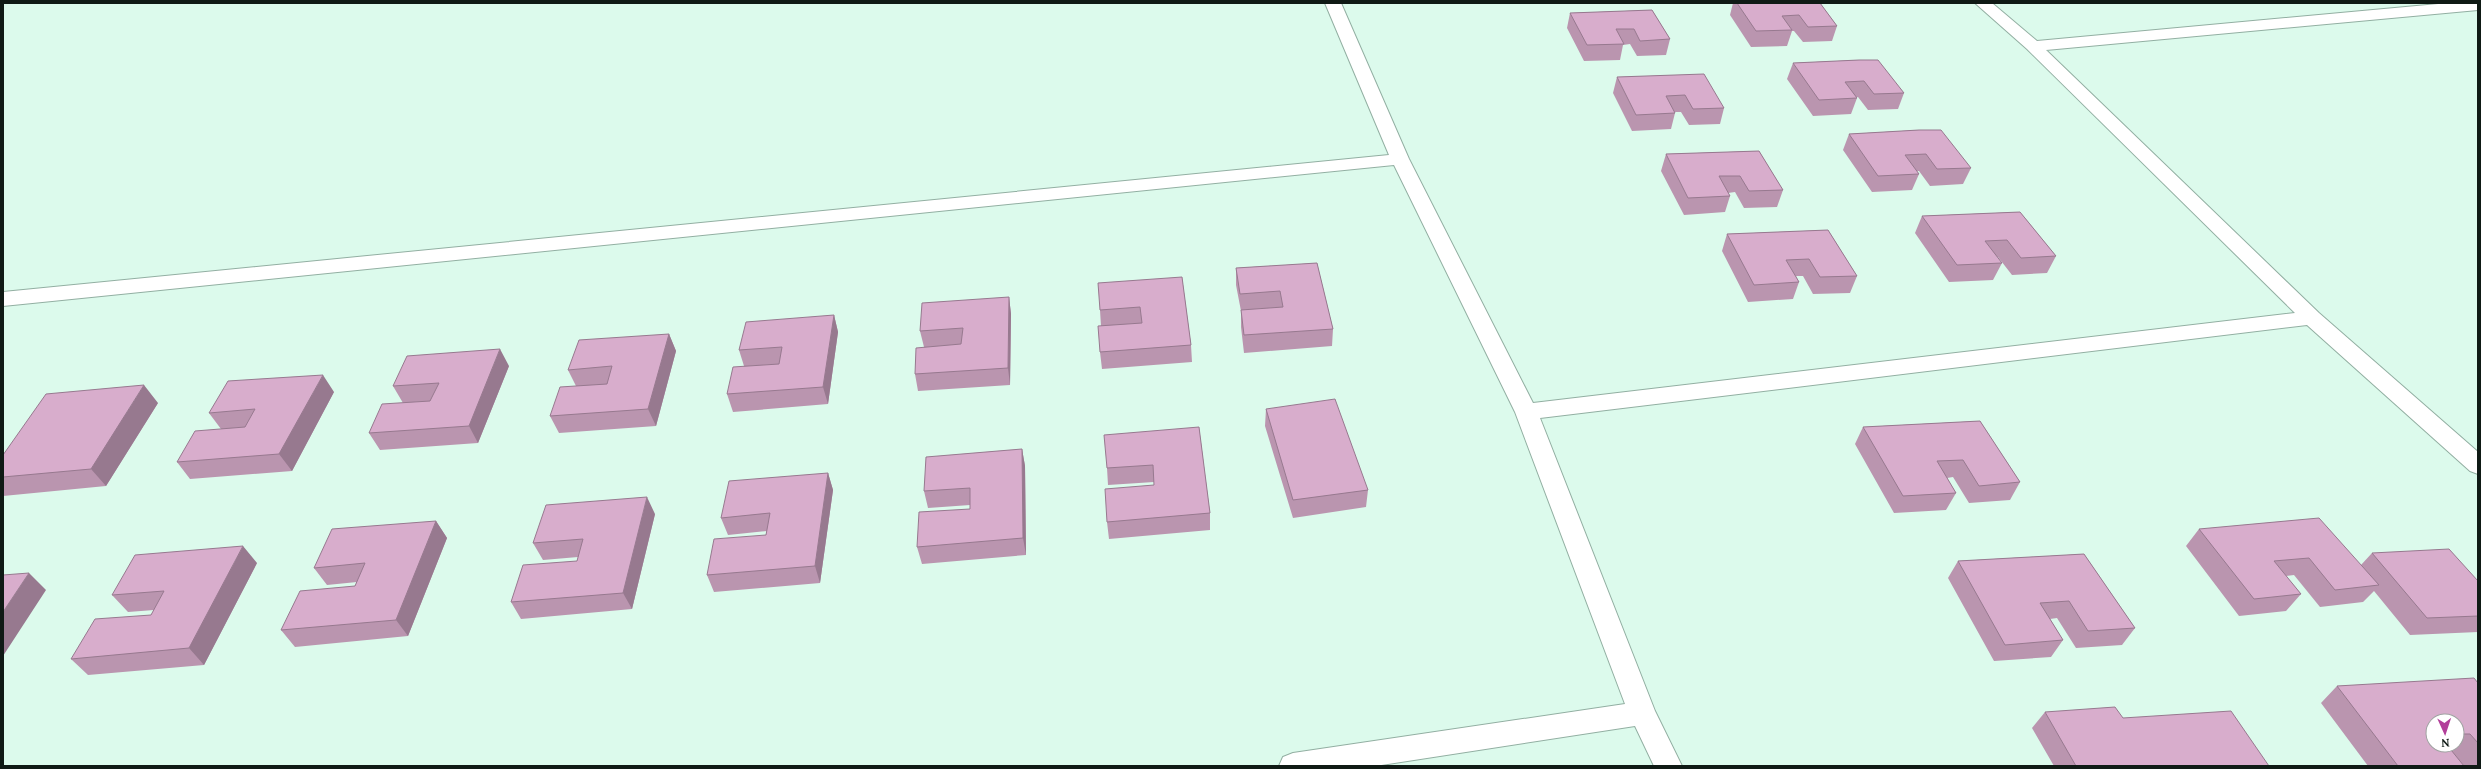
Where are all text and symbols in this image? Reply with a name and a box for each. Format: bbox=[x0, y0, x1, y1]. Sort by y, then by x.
north arrow bbox=[2425, 713, 2465, 753]
text: N bbox=[2440, 736, 2450, 750]

